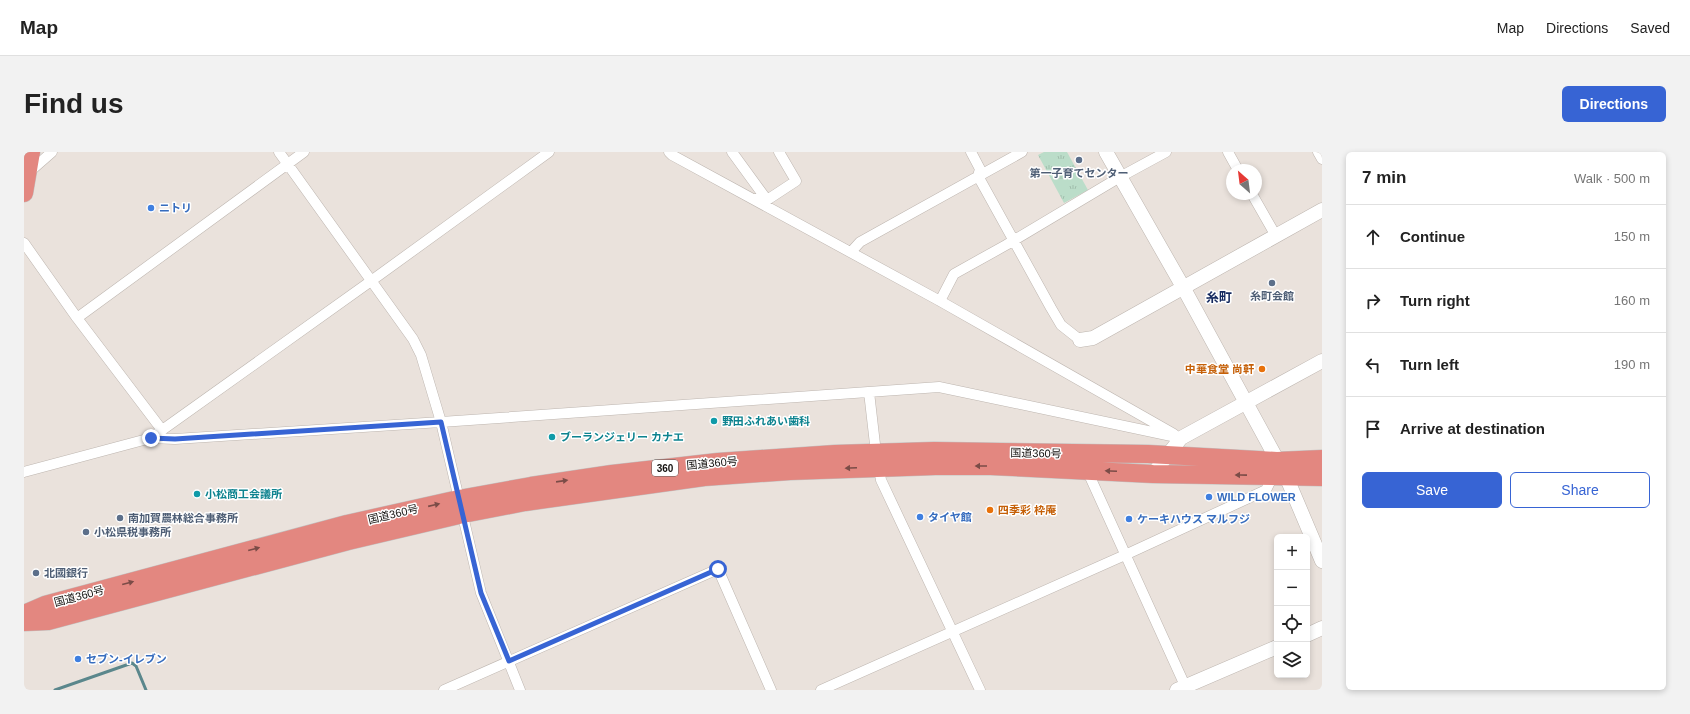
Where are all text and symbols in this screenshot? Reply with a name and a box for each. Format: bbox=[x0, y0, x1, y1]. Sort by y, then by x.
text: Map bbox=[20, 17, 58, 38]
text: Map bbox=[1497, 20, 1524, 36]
text: Directions bbox=[1546, 20, 1608, 36]
text: Saved bbox=[1630, 20, 1670, 36]
button: Directions bbox=[1562, 86, 1666, 122]
text: Find us bbox=[24, 88, 124, 119]
marker: 第一子育てセンター bbox=[1074, 155, 1084, 165]
north arrow bbox=[1226, 164, 1262, 200]
place label: 第一子育てセンター bbox=[1030, 167, 1129, 179]
text: 7 min bbox=[1362, 168, 1406, 187]
text: Walk · 500 m bbox=[1574, 171, 1650, 186]
place label: ニトリ bbox=[159, 202, 192, 214]
marker: ニトリ bbox=[146, 203, 156, 213]
icon: ahead bbox=[1362, 226, 1384, 248]
text: Continue bbox=[1400, 228, 1465, 245]
text: 150 m bbox=[1614, 229, 1650, 244]
marker: 糸町会館 bbox=[1267, 278, 1277, 288]
district label: 糸町 bbox=[1206, 290, 1232, 305]
place label: 糸町会館 bbox=[1250, 290, 1294, 302]
icon: right bbox=[1362, 290, 1384, 312]
text: Turn right bbox=[1400, 292, 1470, 309]
text: 160 m bbox=[1614, 293, 1650, 308]
icon: left bbox=[1362, 354, 1384, 376]
text: Turn left bbox=[1400, 356, 1459, 373]
text: 190 m bbox=[1614, 357, 1650, 372]
place label: 中華食堂 尚軒 bbox=[1185, 363, 1254, 375]
marker: 中華食堂 尚軒 bbox=[1257, 364, 1267, 374]
place label: 野田ふれあい歯科 bbox=[722, 415, 810, 427]
marker: 野田ふれあい歯科 bbox=[709, 416, 719, 426]
icon: arrive bbox=[1362, 418, 1384, 440]
text: Arrive at destination bbox=[1400, 420, 1545, 437]
route end bbox=[142, 429, 160, 447]
place label: ブーランジェリー カナエ bbox=[560, 431, 684, 443]
marker: ブーランジェリー カナエ bbox=[547, 432, 557, 442]
street label: 国道360号 bbox=[1010, 447, 1062, 459]
street label: 国道360号 bbox=[686, 455, 738, 471]
road number: 360 bbox=[652, 460, 678, 476]
one-way arrow bbox=[974, 463, 987, 469]
one-way arrow bbox=[845, 465, 857, 472]
one-way arrow bbox=[1105, 468, 1117, 475]
one-way arrow bbox=[1234, 472, 1247, 478]
button: Save bbox=[1362, 472, 1502, 508]
button: Share bbox=[1510, 472, 1650, 508]
one-way arrow bbox=[556, 478, 568, 484]
place label: 小松商工会議所 bbox=[205, 488, 282, 500]
marker: 小松商工会議所 bbox=[192, 489, 202, 499]
place label: WILD FLOWER bbox=[1217, 491, 1296, 503]
marker: WILD FLOWER bbox=[1204, 492, 1214, 502]
one-way arrow bbox=[428, 501, 440, 507]
street label: 国道360号 bbox=[367, 502, 419, 526]
place label: 四季彩 枠庵 bbox=[998, 504, 1057, 516]
marker: 四季彩 枠庵 bbox=[985, 505, 995, 515]
place label: タイヤ館 bbox=[928, 511, 972, 523]
place label: 南加賀農林総合事務所 bbox=[128, 512, 238, 524]
marker: タイヤ館 bbox=[915, 512, 925, 522]
marker: 南加賀農林総合事務所 bbox=[115, 513, 125, 523]
place label: ケーキハウス マルフジ bbox=[1137, 513, 1250, 525]
marker: ケーキハウス マルフジ bbox=[1124, 514, 1134, 524]
place label: 小松県税事務所 bbox=[94, 526, 171, 538]
marker: 小松県税事務所 bbox=[81, 527, 91, 537]
map controls bbox=[1274, 534, 1310, 678]
button: + bbox=[1274, 534, 1310, 570]
one-way arrow bbox=[247, 546, 260, 552]
route start bbox=[709, 560, 727, 578]
place label: 北國銀行 bbox=[44, 567, 88, 579]
marker: 北國銀行 bbox=[31, 568, 41, 578]
button: − bbox=[1274, 570, 1310, 606]
one-way arrow bbox=[122, 580, 134, 586]
street label: 国道360号 bbox=[53, 584, 105, 608]
button: locate bbox=[1274, 606, 1310, 642]
button: layers bbox=[1274, 642, 1310, 678]
place label: セブン-イレブン bbox=[86, 653, 167, 665]
marker: セブン-イレブン bbox=[73, 654, 83, 664]

